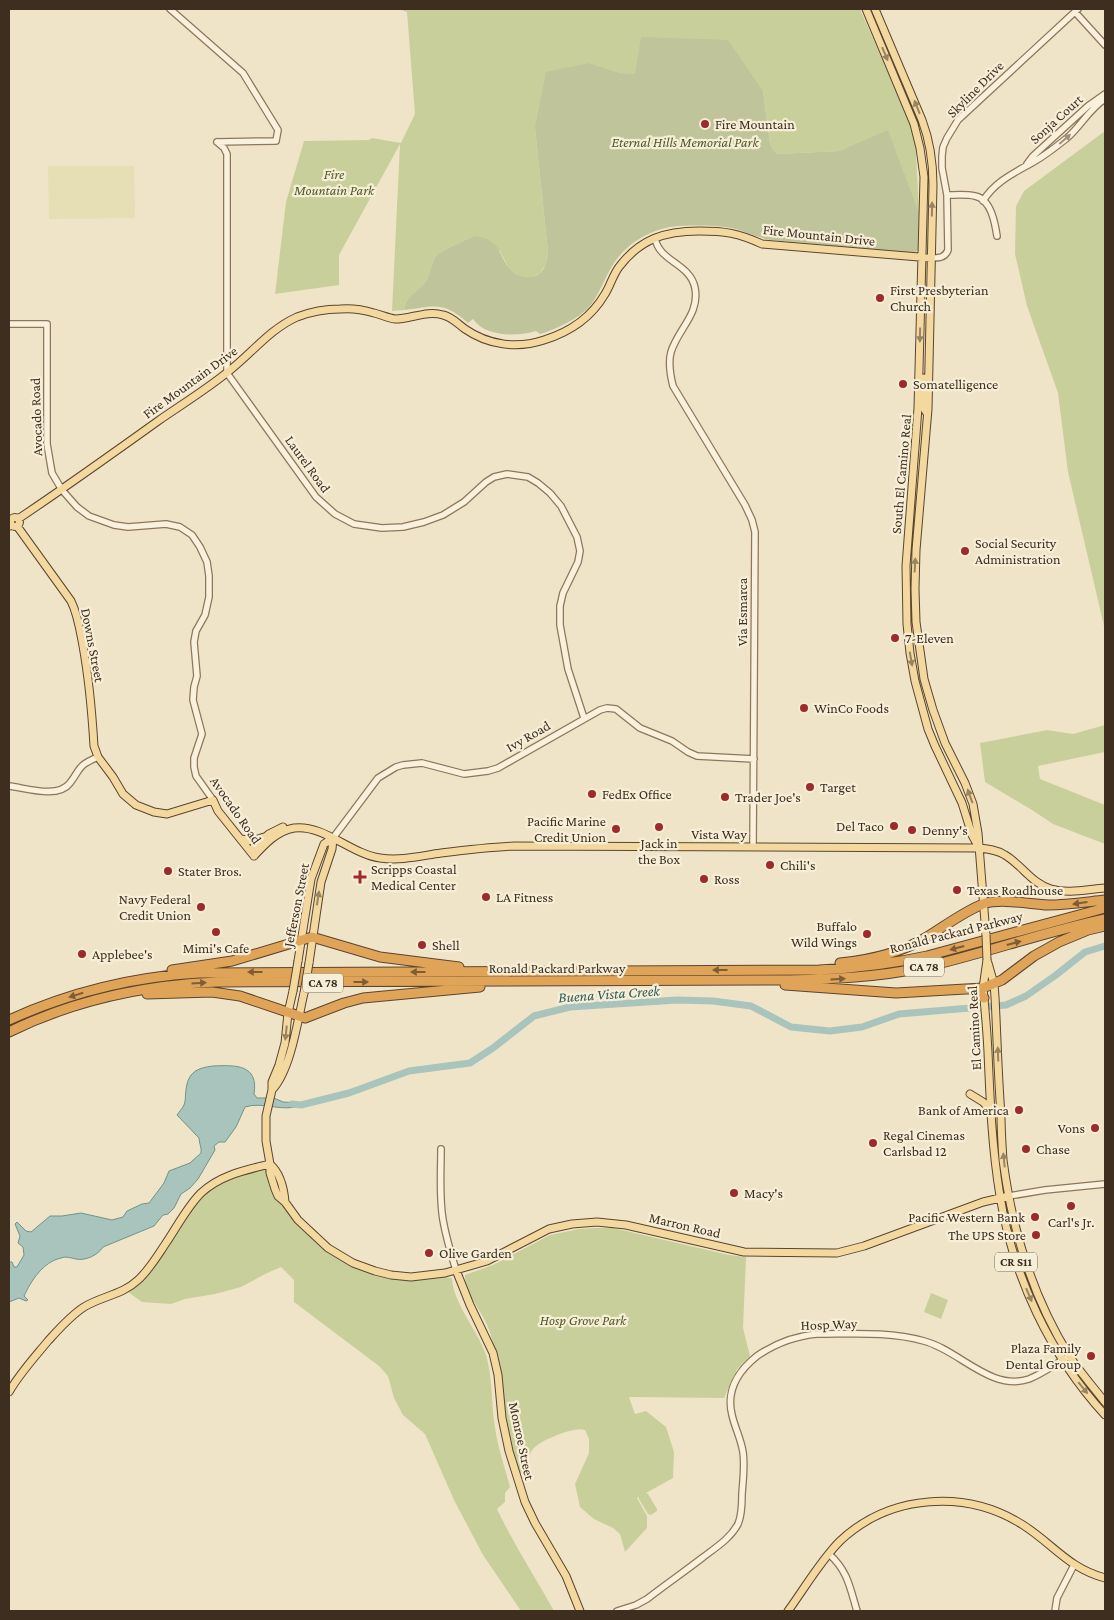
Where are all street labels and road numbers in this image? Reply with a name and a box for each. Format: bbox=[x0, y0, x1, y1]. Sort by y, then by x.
street label: Skyline Drive bbox=[943, 57, 1007, 121]
street label: Sonja Court bbox=[1026, 91, 1087, 148]
street label: Fire Mountain Drive bbox=[762, 221, 876, 249]
street label: Fire Mountain Drive bbox=[140, 342, 240, 422]
street label: Avocado Road bbox=[27, 377, 45, 457]
street label: South El Camino Real bbox=[888, 413, 914, 535]
street label: Laurel Road bbox=[282, 432, 334, 496]
street label: Via Esmarca bbox=[734, 577, 750, 646]
street label: Downs Street bbox=[78, 607, 108, 684]
street label: Ivy Road bbox=[503, 717, 553, 755]
street label: Avocado Road bbox=[207, 773, 265, 847]
street label: Vista Way bbox=[691, 826, 747, 842]
street label: Jefferson Street bbox=[280, 861, 312, 950]
street label: Ronald Packard Parkway bbox=[888, 908, 1025, 956]
road number: CA 78 bbox=[904, 958, 944, 976]
street label: Ronald Packard Parkway bbox=[489, 960, 626, 976]
road number: CA 78 bbox=[303, 974, 343, 992]
street label: El Camino Real bbox=[964, 985, 984, 1071]
street label: Marron Road bbox=[648, 1209, 723, 1241]
road number: CR S11 bbox=[995, 1252, 1037, 1272]
street label: Hosp Way bbox=[800, 1315, 858, 1333]
street label: Monroe Street bbox=[506, 1401, 538, 1482]

